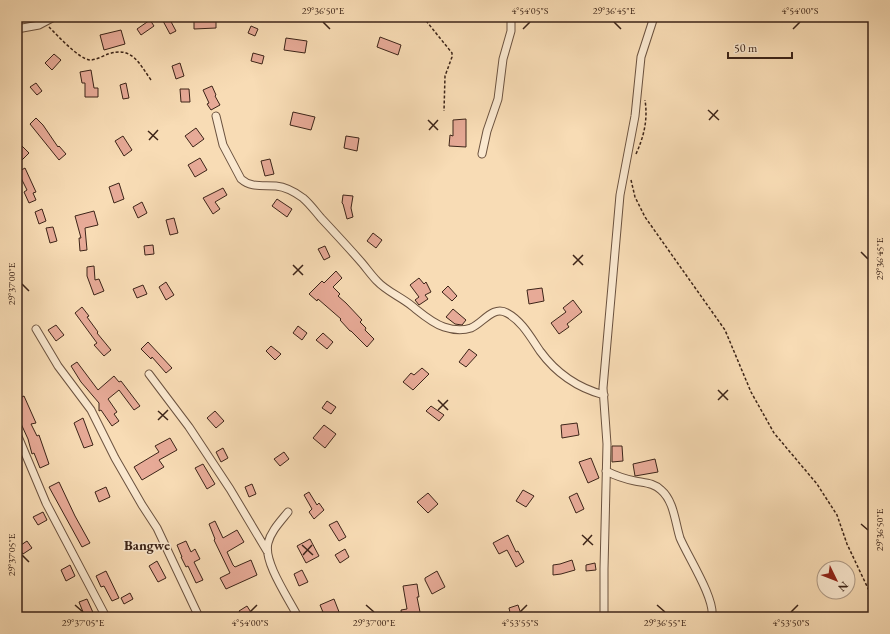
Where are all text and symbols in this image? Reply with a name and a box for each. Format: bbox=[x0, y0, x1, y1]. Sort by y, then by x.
text: 29°36'50"E bbox=[302, 4, 345, 17]
text: 4°54'05"S bbox=[512, 4, 549, 17]
text: 29°36'45"E bbox=[593, 4, 636, 17]
text: 4°54'00"S bbox=[782, 4, 819, 17]
scale bar bbox=[728, 34, 792, 60]
text: 50 m bbox=[734, 40, 758, 56]
text: 29°36'45"E bbox=[873, 237, 886, 280]
text: 29°37'00"E bbox=[5, 262, 18, 305]
text: 29°36'50"E bbox=[873, 508, 886, 551]
text: 29°37'05"E bbox=[5, 533, 18, 576]
district label: Bangwe bbox=[124, 536, 170, 554]
north arrow bbox=[816, 560, 856, 600]
text: N bbox=[835, 579, 851, 595]
text: 29°37'05"E bbox=[62, 616, 105, 629]
text: 4°54'00"S bbox=[232, 616, 269, 629]
text: 29°37'00"E bbox=[353, 616, 396, 629]
text: 4°53'55"S bbox=[502, 616, 539, 629]
text: 29°36'55"E bbox=[644, 616, 687, 629]
text: 4°53'50"S bbox=[773, 616, 810, 629]

